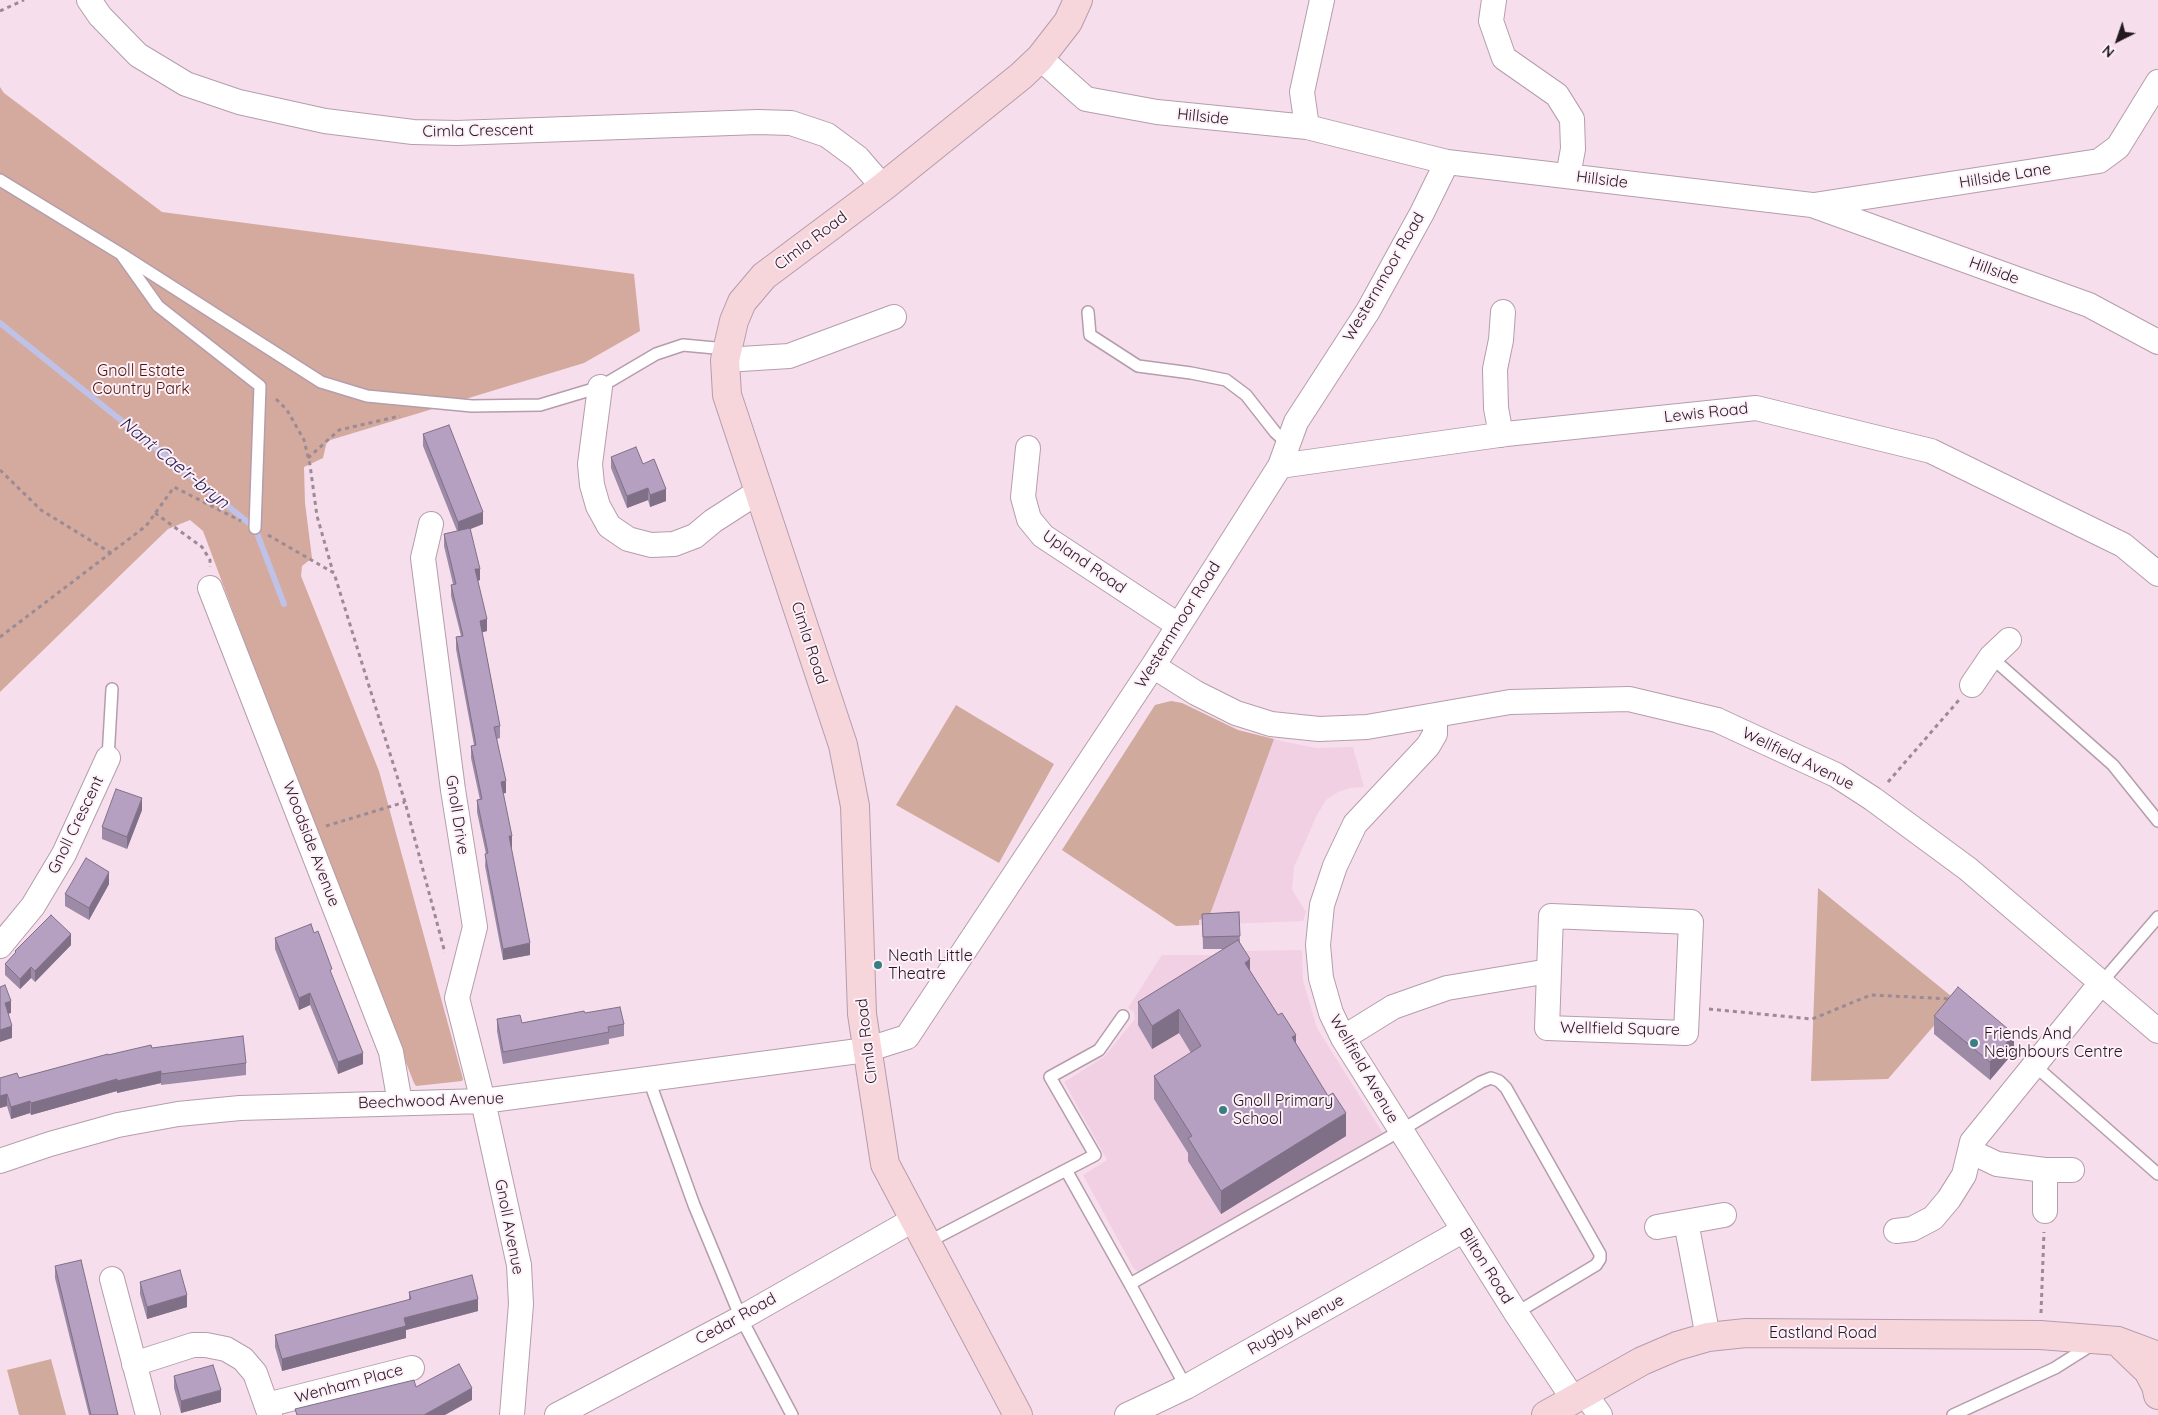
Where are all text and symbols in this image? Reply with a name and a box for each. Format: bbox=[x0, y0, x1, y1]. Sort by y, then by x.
north arrow bbox=[2093, 15, 2143, 65]
text: N bbox=[2098, 41, 2118, 61]
street label: Hillside bbox=[1176, 105, 1230, 129]
street label: Cimla Crescent bbox=[422, 120, 534, 142]
street label: Hillside Lane bbox=[1958, 159, 2052, 193]
street label: Hillside bbox=[1575, 167, 1629, 193]
street label: Cimla Road bbox=[771, 207, 851, 275]
street label: Westernmoor Road bbox=[1339, 209, 1429, 345]
street label: Hillside bbox=[1966, 253, 2022, 289]
park label: Gnoll Estate Country Park bbox=[92, 361, 190, 399]
street label: Lewis Road bbox=[1663, 399, 1749, 427]
water label: Nant Cae'r-bryn bbox=[115, 412, 233, 514]
street label: Upland Road bbox=[1039, 526, 1129, 598]
street label: Westernmoor Road bbox=[1131, 558, 1225, 692]
street label: Cimla Road bbox=[787, 599, 831, 687]
street label: Wellfield Avenue bbox=[1739, 724, 1857, 794]
street label: Gnoll Crescent bbox=[44, 773, 108, 877]
street label: Gnoll Drive bbox=[441, 774, 473, 856]
street label: Woodside Avenue bbox=[278, 778, 344, 910]
place label: Neath Little Theatre bbox=[888, 946, 973, 984]
marker: Neath Little Theatre bbox=[872, 959, 884, 971]
street label: Cimla Road bbox=[852, 997, 882, 1085]
street label: Wellfield Avenue bbox=[1325, 1011, 1403, 1127]
street label: Wellfield Square bbox=[1560, 1018, 1680, 1040]
place label: Friends And Neighbours Centre bbox=[1984, 1024, 2123, 1062]
marker: Friends And Neighbours Centre bbox=[1968, 1037, 1980, 1049]
street label: Beechwood Avenue bbox=[358, 1089, 504, 1113]
place label: Gnoll Primary School bbox=[1233, 1091, 1333, 1129]
marker: Gnoll Primary School bbox=[1217, 1104, 1229, 1116]
street label: Gnoll Avenue bbox=[490, 1178, 528, 1276]
street label: Bilton Road bbox=[1455, 1225, 1517, 1307]
street label: Cedar Road bbox=[692, 1289, 780, 1349]
street label: Rugby Avenue bbox=[1244, 1291, 1348, 1359]
street label: Eastland Road bbox=[1769, 1323, 1877, 1343]
street label: Wenham Place bbox=[293, 1360, 405, 1408]

